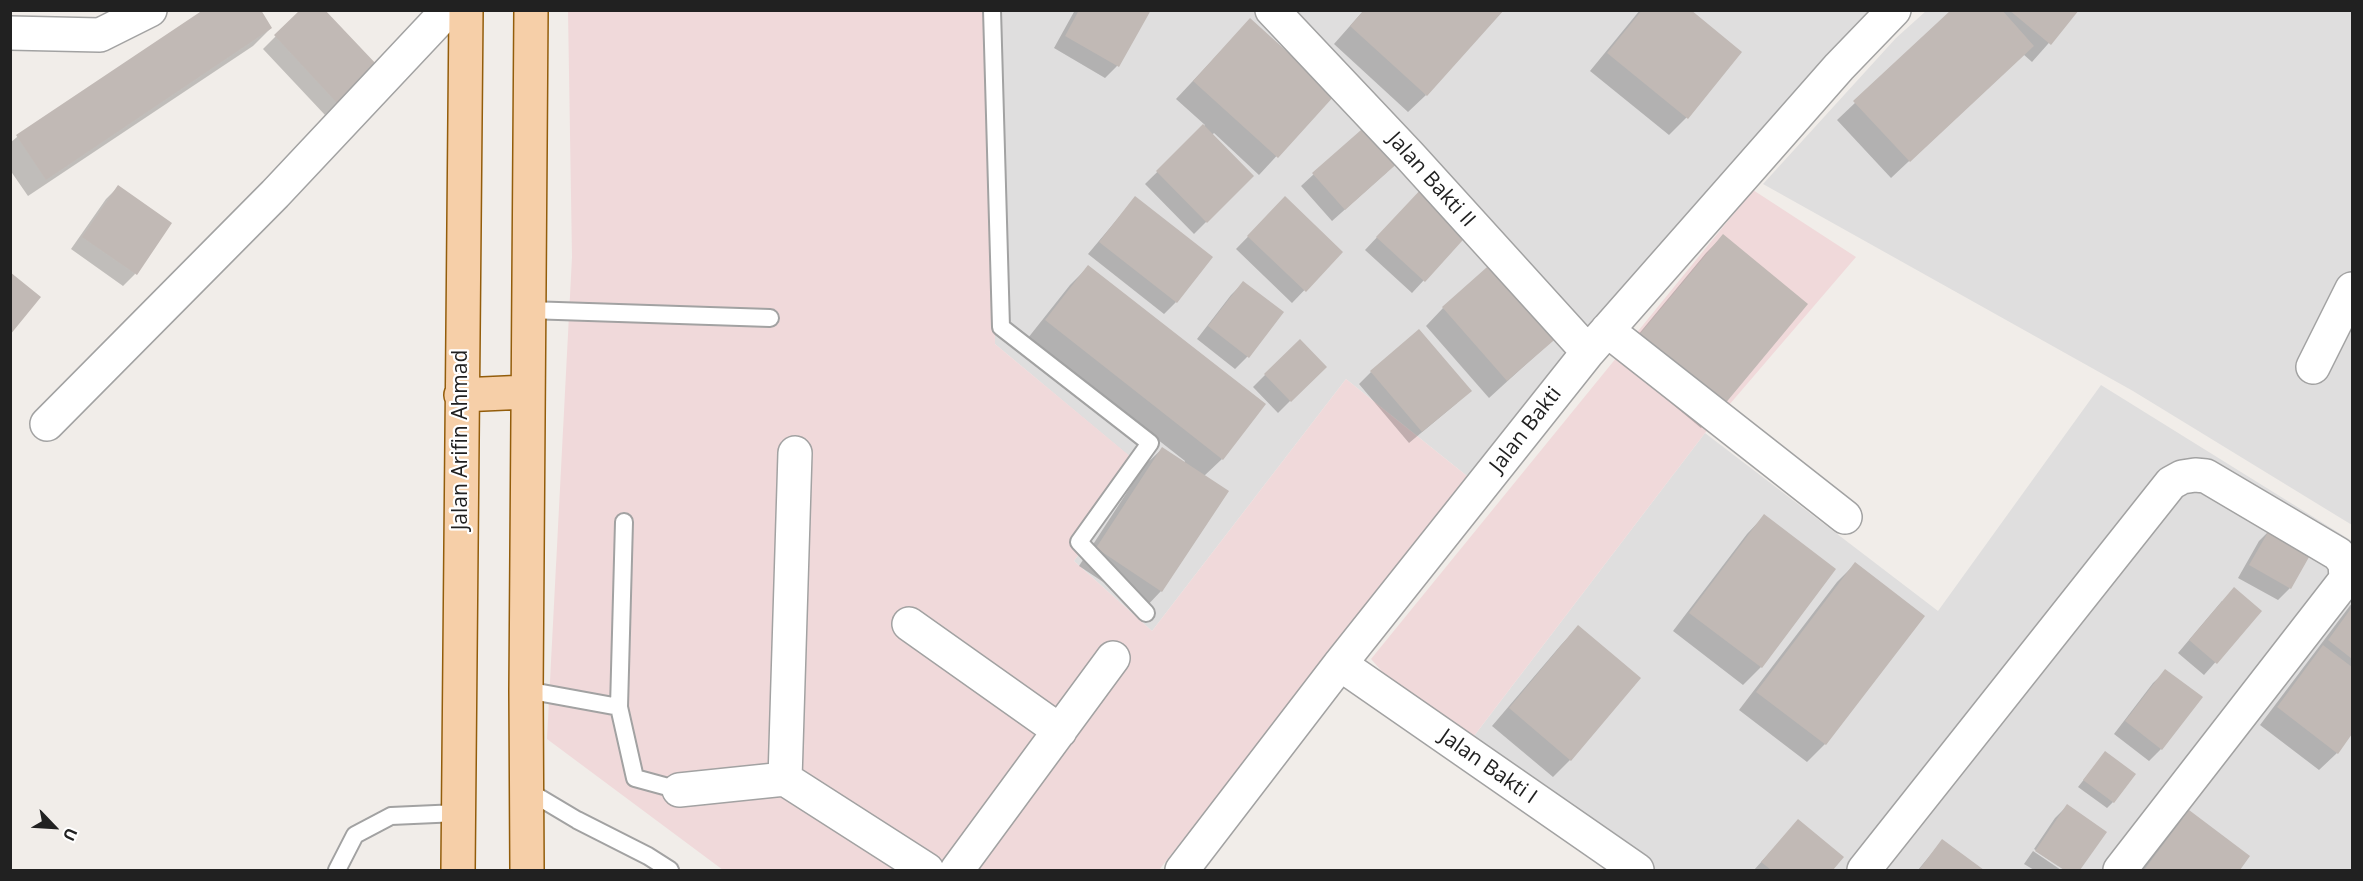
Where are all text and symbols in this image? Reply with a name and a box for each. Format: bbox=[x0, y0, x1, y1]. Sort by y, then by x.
street label: Jalan Bakti II bbox=[1382, 127, 1480, 233]
street label: Jalan Arifin Ahmad bbox=[448, 350, 474, 530]
street label: Jalan Bakti bbox=[1485, 382, 1567, 478]
street label: Jalan Bakti I bbox=[1434, 724, 1542, 810]
north arrow bbox=[24, 797, 84, 857]
text: U bbox=[58, 824, 83, 845]

